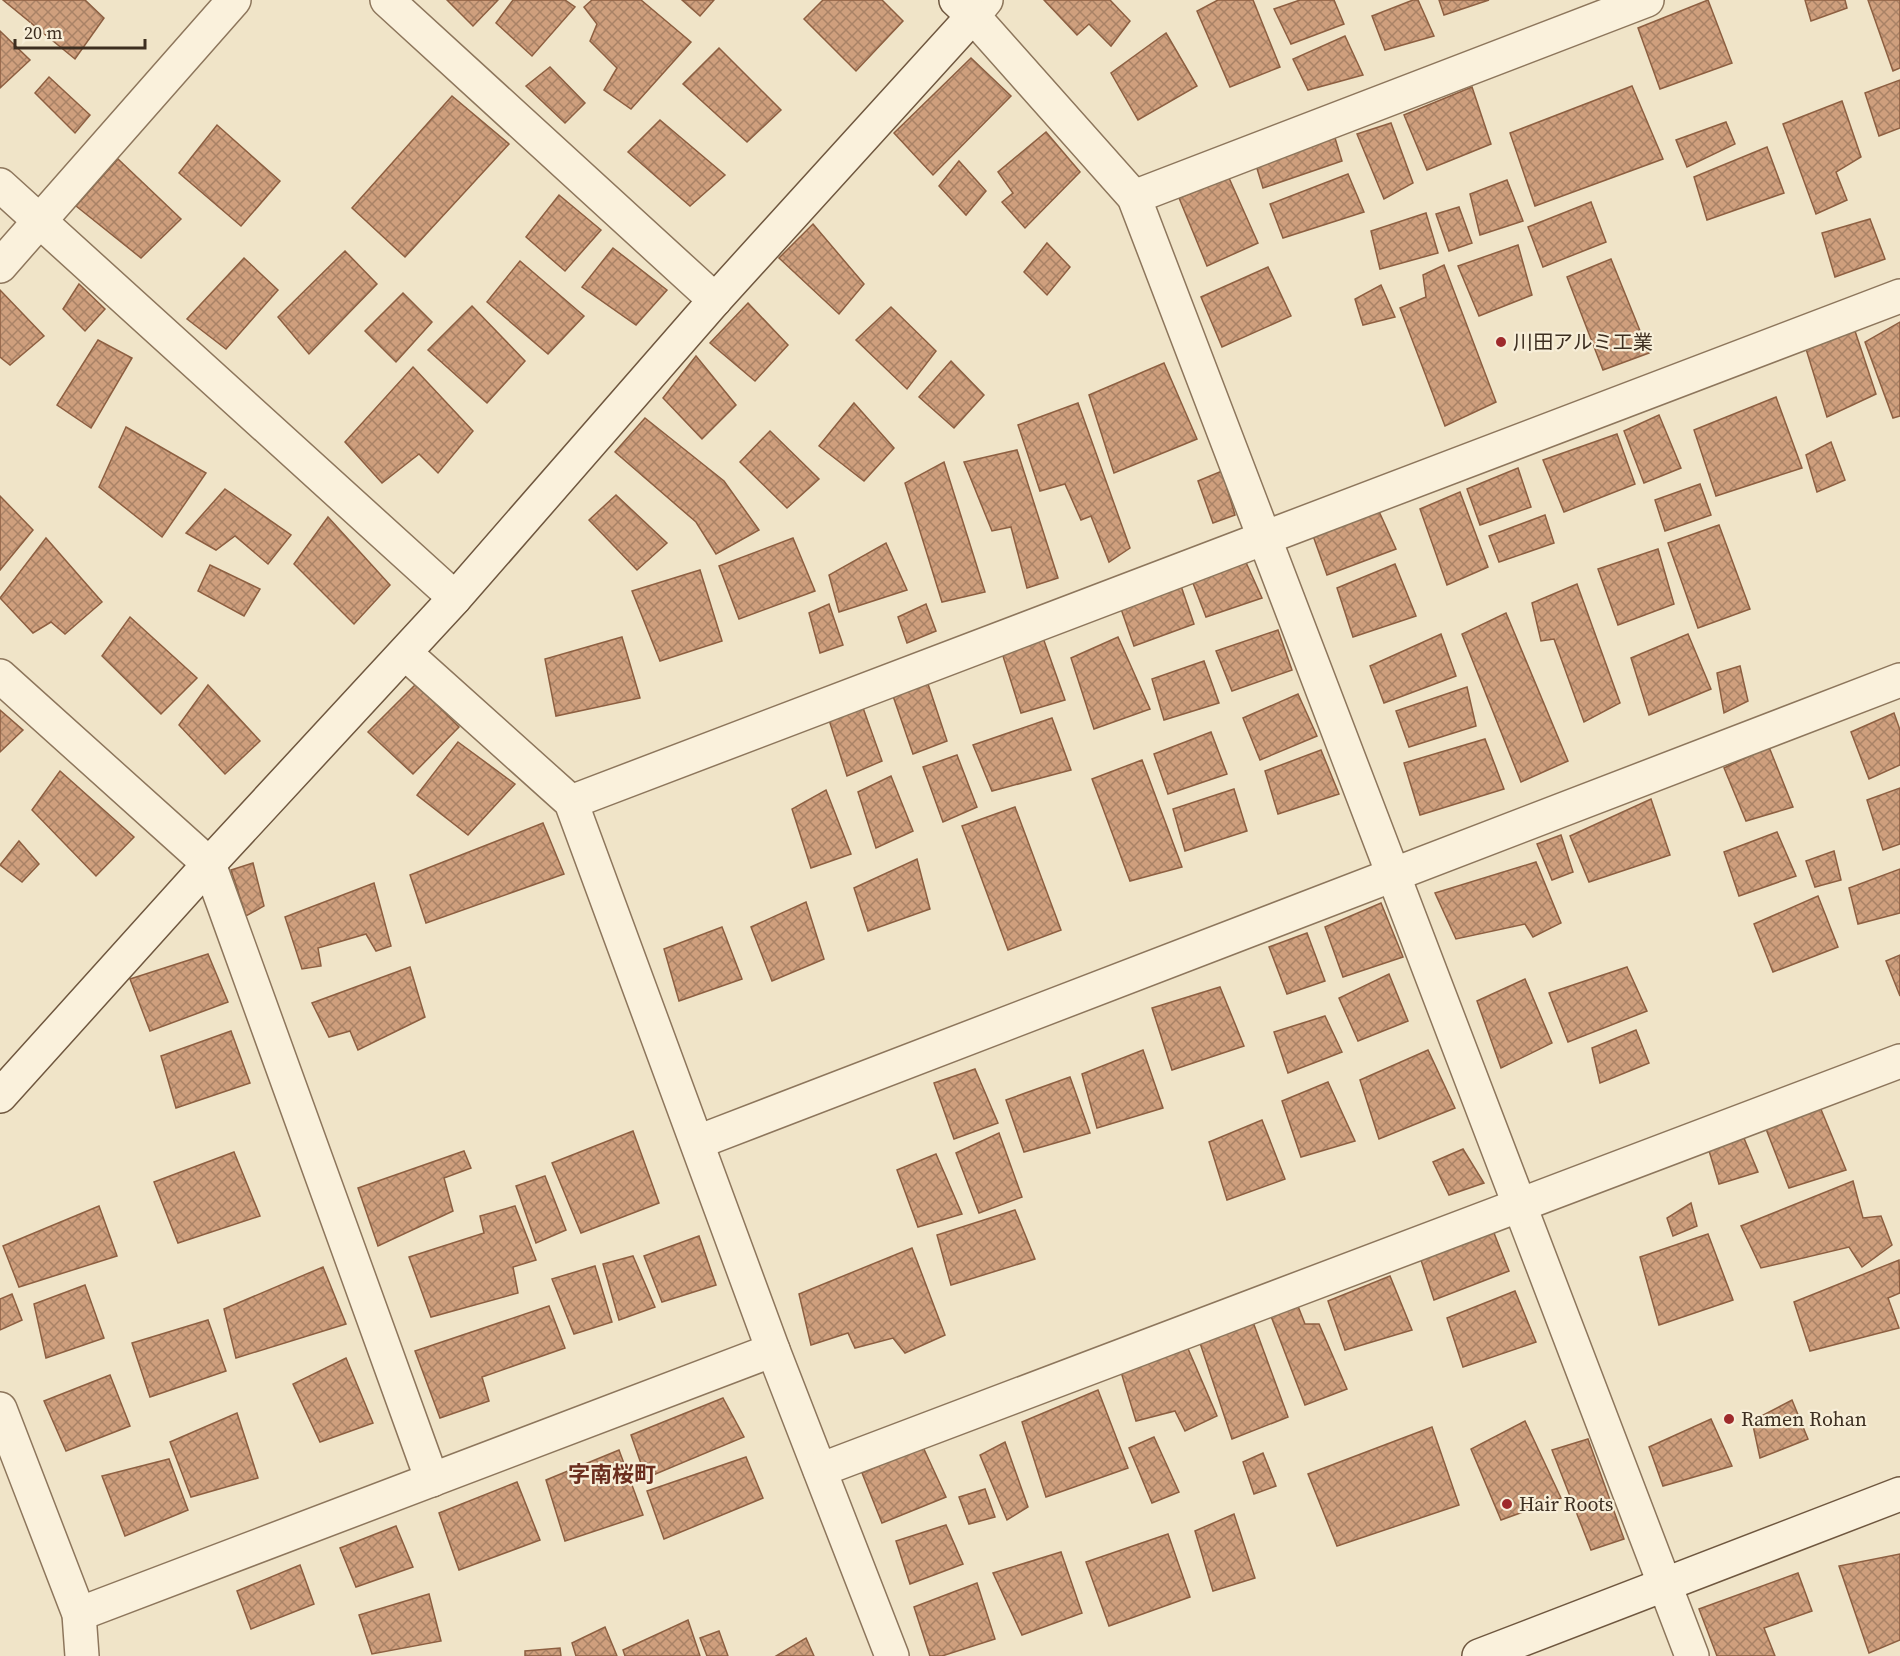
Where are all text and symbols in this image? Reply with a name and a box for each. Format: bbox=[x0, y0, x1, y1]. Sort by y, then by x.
scale bar bbox=[15, 12, 146, 50]
text: 20 m bbox=[24, 20, 62, 45]
place label: 川田アルミ工業 bbox=[1513, 328, 1653, 356]
marker: 川田アルミ工業 bbox=[1494, 335, 1508, 349]
place label: Ramen Rohan bbox=[1741, 1405, 1867, 1433]
marker: Ramen Rohan bbox=[1722, 1412, 1736, 1426]
district label: 字南桜町 bbox=[568, 1459, 656, 1489]
place label: Hair Roots bbox=[1519, 1490, 1613, 1518]
marker: Hair Roots bbox=[1500, 1497, 1514, 1511]

